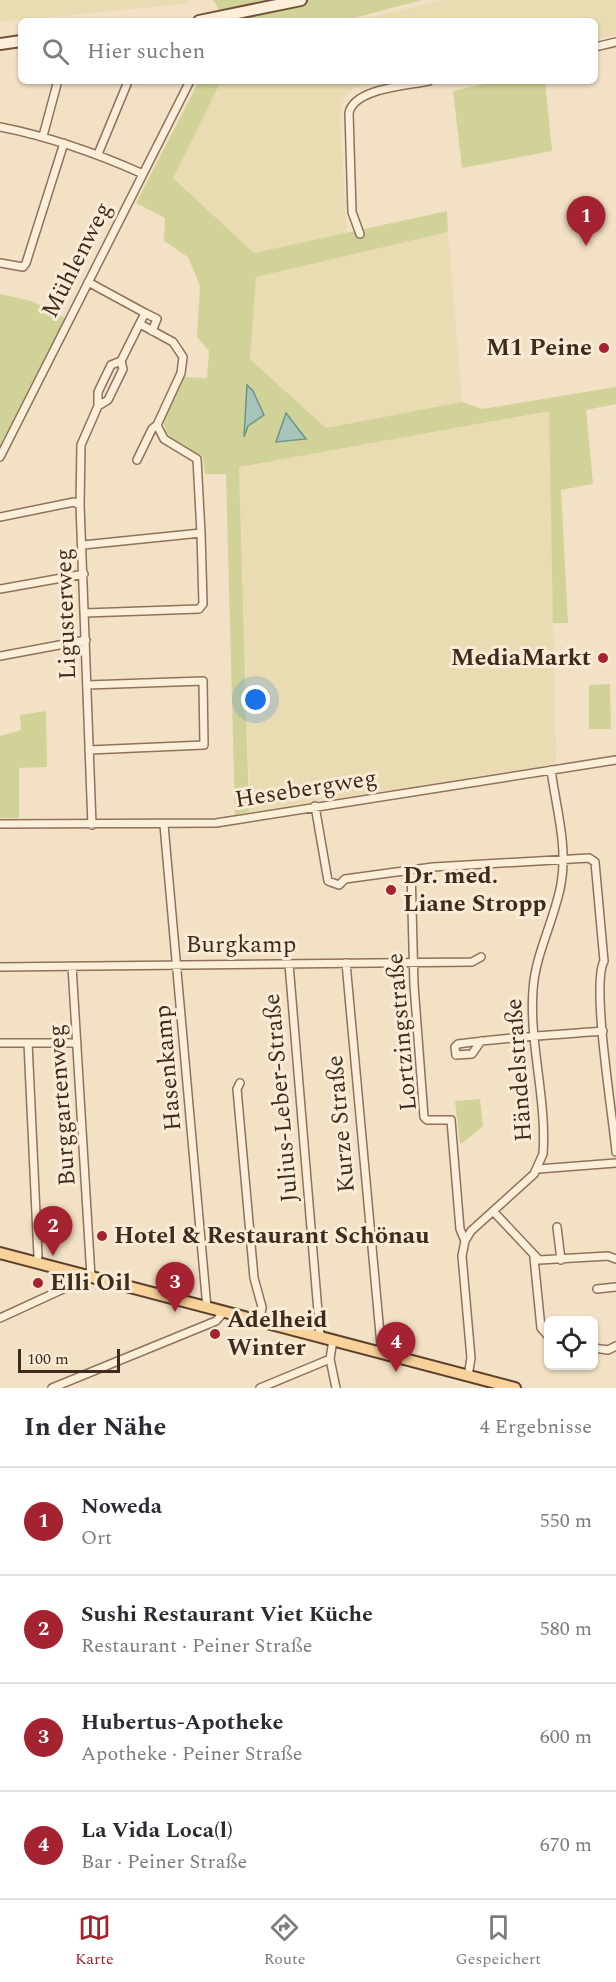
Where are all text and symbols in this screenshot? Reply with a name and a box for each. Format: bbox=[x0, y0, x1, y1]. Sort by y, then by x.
search box bbox=[18, 18, 598, 84]
icon: search bbox=[39, 35, 72, 68]
text: Hier suchen bbox=[87, 35, 205, 68]
street label: Mühlenweg bbox=[32, 196, 122, 324]
pin: 1 bbox=[566, 196, 606, 246]
place label: M1 Peine bbox=[486, 330, 592, 366]
marker: M1 Peine bbox=[597, 341, 611, 355]
street label: Ligusterweg bbox=[46, 548, 86, 680]
place label: MediaMarkt bbox=[451, 640, 591, 676]
marker: MediaMarkt bbox=[596, 651, 610, 665]
your location bbox=[241, 685, 270, 714]
street label: Hesebergweg bbox=[232, 760, 380, 818]
place label: Dr. med. Liane Stropp bbox=[403, 858, 546, 922]
marker: Dr. med. Liane Stropp bbox=[384, 883, 398, 897]
street label: Burgkamp bbox=[186, 927, 296, 963]
street label: Lortzingstraße bbox=[377, 952, 427, 1112]
street label: Julius-Leber-Straße bbox=[254, 992, 308, 1204]
street label: Händelstraße bbox=[496, 997, 542, 1143]
street label: Hasenkamp bbox=[145, 1004, 191, 1132]
street label: Burggartenweg bbox=[38, 1023, 86, 1187]
street label: Kurze Straße bbox=[317, 1054, 365, 1194]
pin: 2 bbox=[34, 1206, 72, 1256]
place label: Hotel & Restaurant Schönau bbox=[114, 1218, 429, 1254]
marker: Hotel & Restaurant Schönau bbox=[95, 1229, 109, 1243]
pin: 3 bbox=[156, 1262, 195, 1312]
place label: Elli Oil bbox=[50, 1265, 131, 1301]
marker: Elli Oil bbox=[31, 1276, 45, 1290]
place label: Adelheid Winter bbox=[227, 1302, 328, 1366]
map controls bbox=[544, 1316, 598, 1370]
button: locate bbox=[544, 1316, 598, 1370]
pin: 4 bbox=[376, 1322, 416, 1372]
marker: Adelheid Winter bbox=[208, 1327, 222, 1341]
scale bar bbox=[18, 1346, 120, 1374]
text: 100 m bbox=[27, 1347, 69, 1371]
text: In der Nähe bbox=[24, 1407, 166, 1447]
text: 4 Ergebnisse bbox=[480, 1412, 592, 1442]
text: Noweda bbox=[81, 1490, 162, 1523]
text: 1 bbox=[38, 1506, 49, 1536]
text: 550 m bbox=[540, 1506, 592, 1536]
text: Ort bbox=[81, 1523, 112, 1553]
text: Sushi Restaurant Viet Küche bbox=[81, 1598, 373, 1631]
text: 2 bbox=[38, 1614, 49, 1644]
text: 580 m bbox=[540, 1614, 592, 1644]
text: Restaurant · Peiner Straße bbox=[81, 1631, 312, 1661]
text: Hubertus-Apotheke bbox=[81, 1706, 284, 1739]
text: 3 bbox=[38, 1722, 49, 1752]
text: 600 m bbox=[540, 1722, 592, 1752]
text: Apotheke · Peiner Straße bbox=[81, 1739, 302, 1769]
text: La Vida Loca(l) bbox=[81, 1814, 233, 1847]
text: 4 bbox=[38, 1830, 49, 1860]
text: 670 m bbox=[540, 1830, 592, 1860]
text: Bar · Peiner Straße bbox=[81, 1847, 247, 1877]
tab: Karte bbox=[75, 1911, 114, 1971]
tab: Route bbox=[264, 1911, 305, 1971]
tab: Gespeichert bbox=[455, 1911, 541, 1971]

